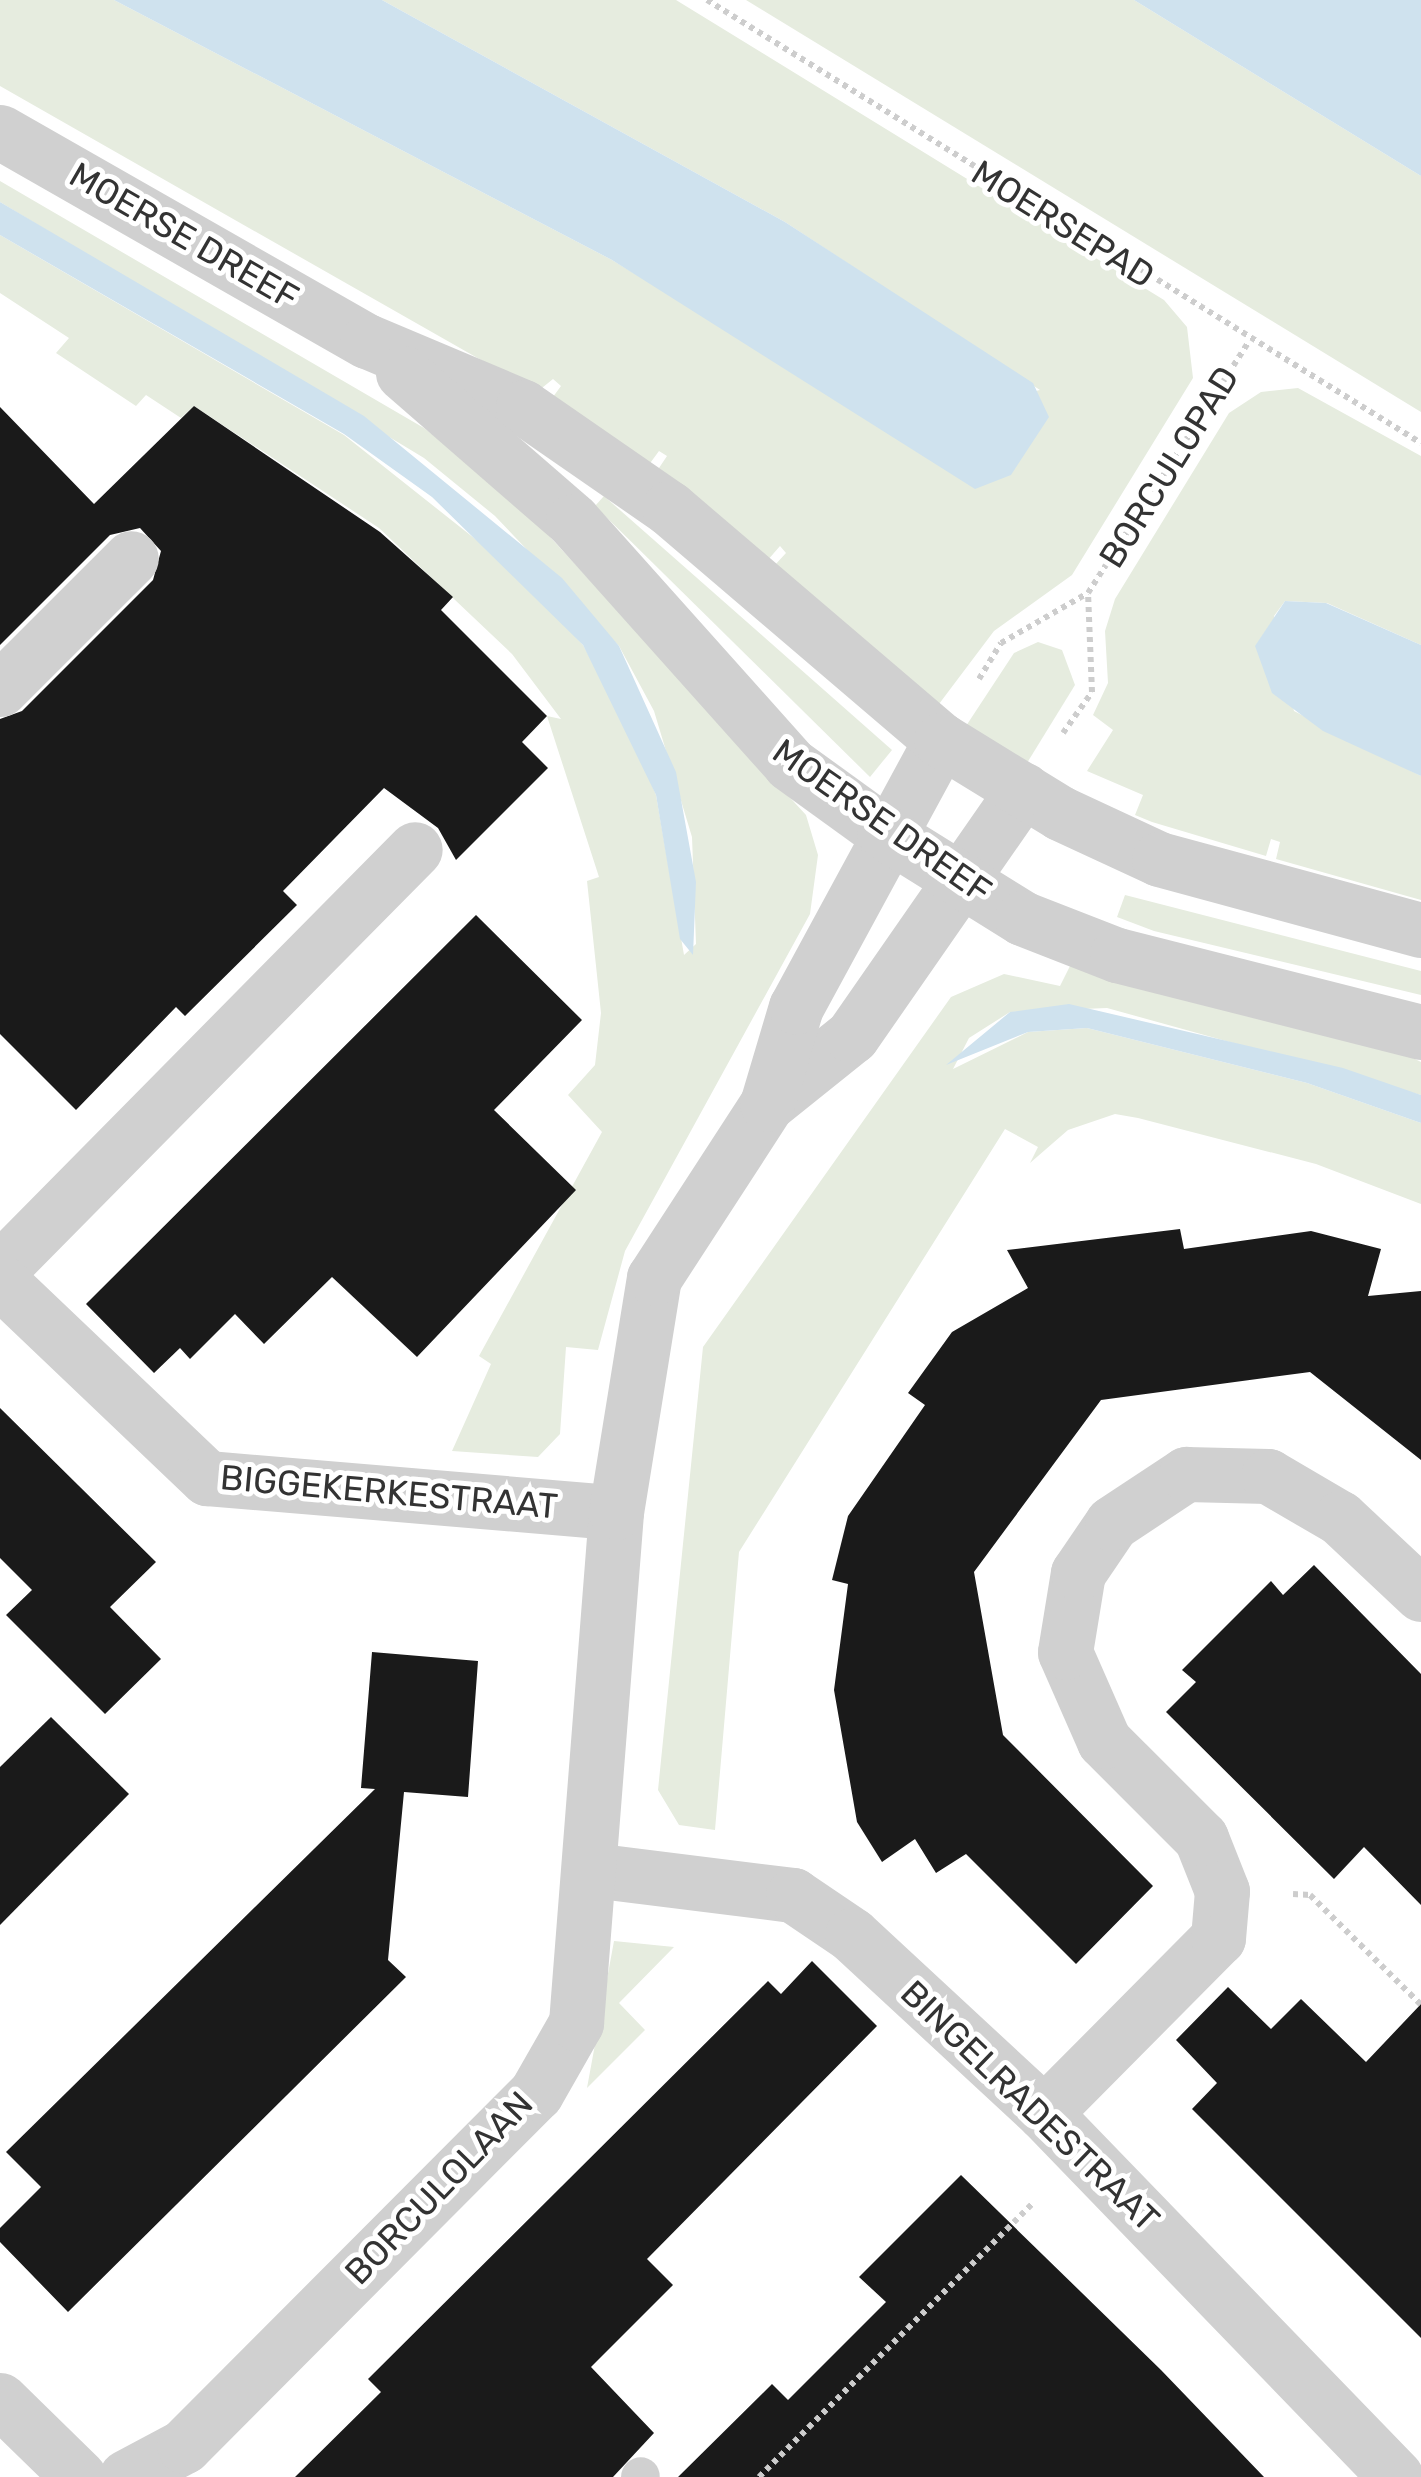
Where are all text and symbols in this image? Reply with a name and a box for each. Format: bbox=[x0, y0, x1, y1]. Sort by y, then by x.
street label: MOERSEPAD bbox=[964, 151, 1162, 297]
street label: MOERSE DREEF bbox=[62, 154, 306, 318]
street label: BORCULOPAD bbox=[1090, 359, 1248, 575]
street label: MOERSE DREEF bbox=[765, 730, 999, 912]
street label: BIGGEKERKESTRAAT bbox=[219, 1456, 559, 1528]
street label: BINGELRADESTRAAT bbox=[892, 1972, 1168, 2240]
street label: BORCULOLAAN bbox=[336, 2083, 542, 2293]

